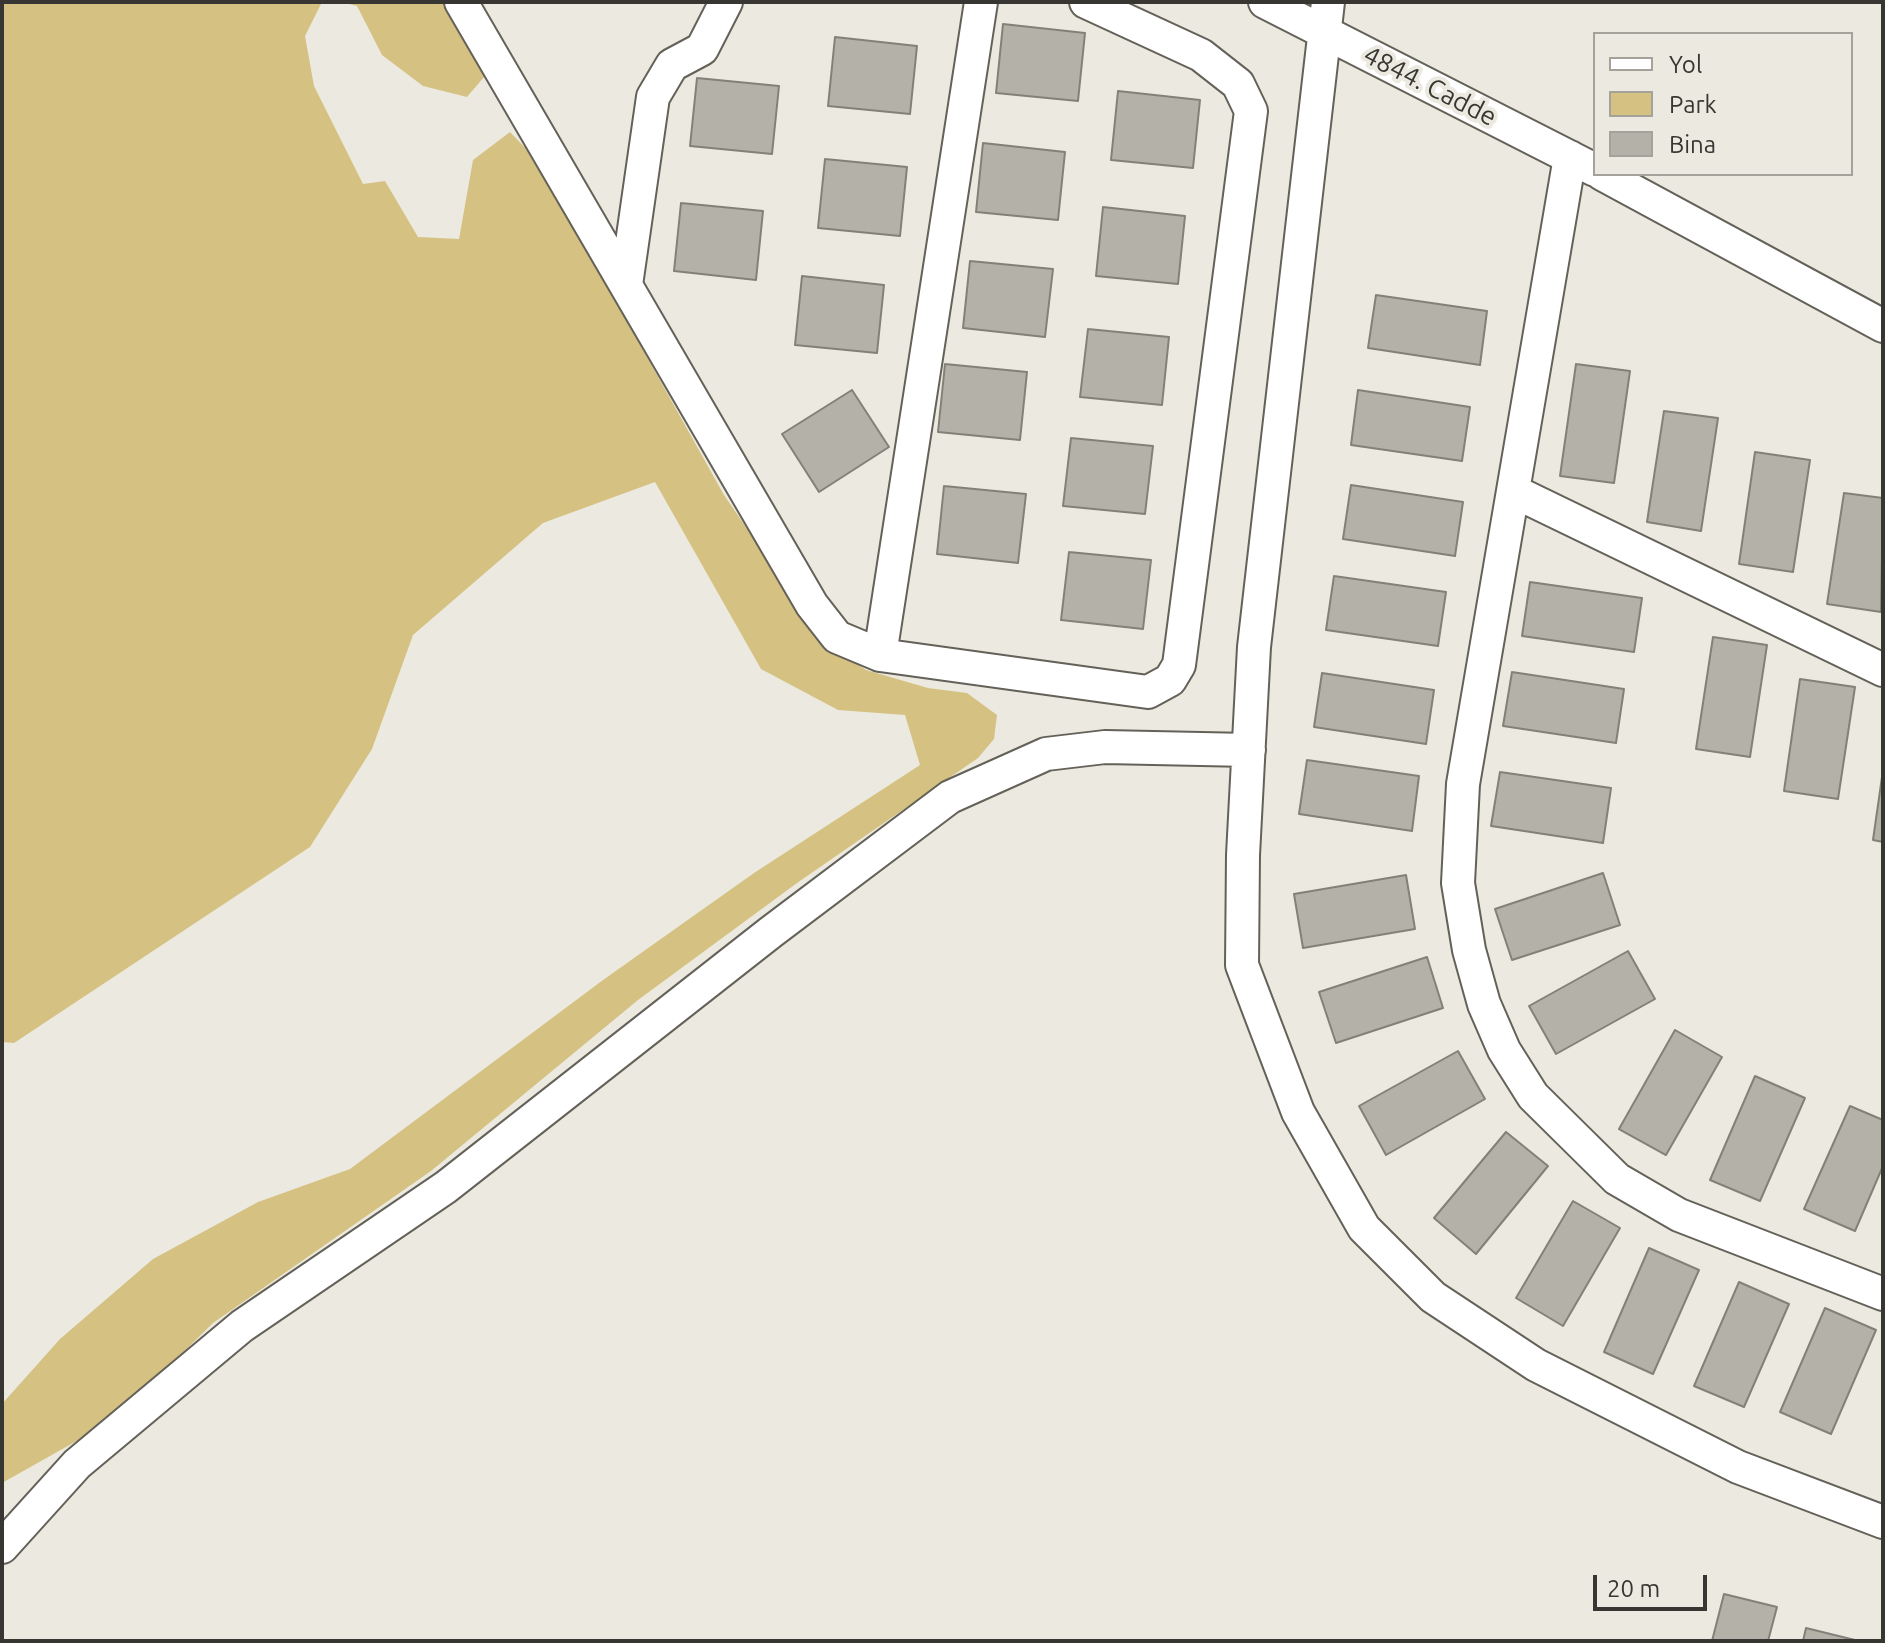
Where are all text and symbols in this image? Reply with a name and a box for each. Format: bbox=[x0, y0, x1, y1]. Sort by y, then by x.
legend bbox=[1593, 32, 1853, 176]
street label: 4844. Cadde bbox=[1358, 39, 1502, 133]
text: Yol bbox=[1669, 51, 1702, 78]
text: Park bbox=[1669, 91, 1717, 118]
text: Bina bbox=[1669, 131, 1716, 158]
scale bar bbox=[1597, 1559, 1711, 1609]
text: 20 m bbox=[1607, 1575, 1660, 1602]

